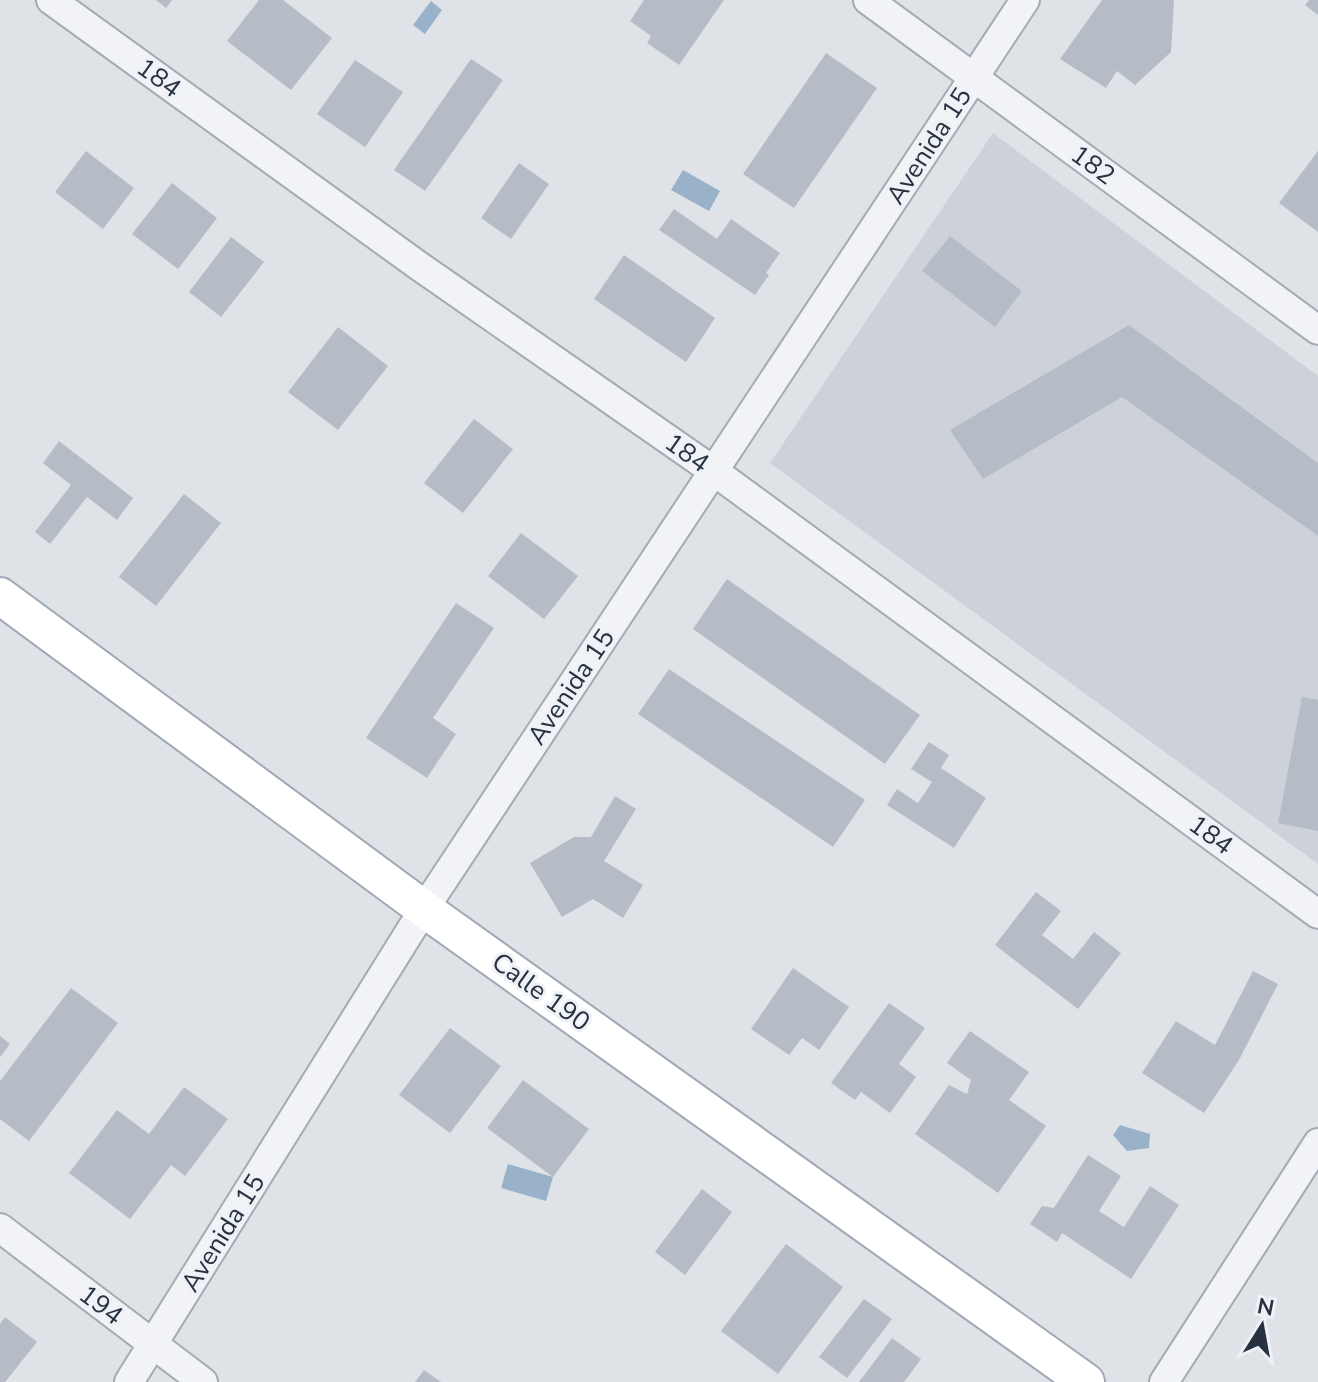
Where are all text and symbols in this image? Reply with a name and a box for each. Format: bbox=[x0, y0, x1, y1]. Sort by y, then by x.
street label: 184 bbox=[130, 50, 188, 106]
street label: Avenida 15 bbox=[878, 81, 980, 211]
street label: 182 bbox=[1064, 137, 1122, 193]
street label: 184 bbox=[658, 425, 716, 481]
street label: Avenida 15 bbox=[519, 622, 623, 752]
street label: 184 bbox=[1182, 807, 1240, 863]
street label: Calle 190 bbox=[485, 945, 597, 1039]
street label: Avenida 15 bbox=[173, 1167, 273, 1299]
street label: 194 bbox=[72, 1277, 130, 1333]
north arrow bbox=[1222, 1286, 1302, 1366]
text: N bbox=[1255, 1291, 1277, 1324]

